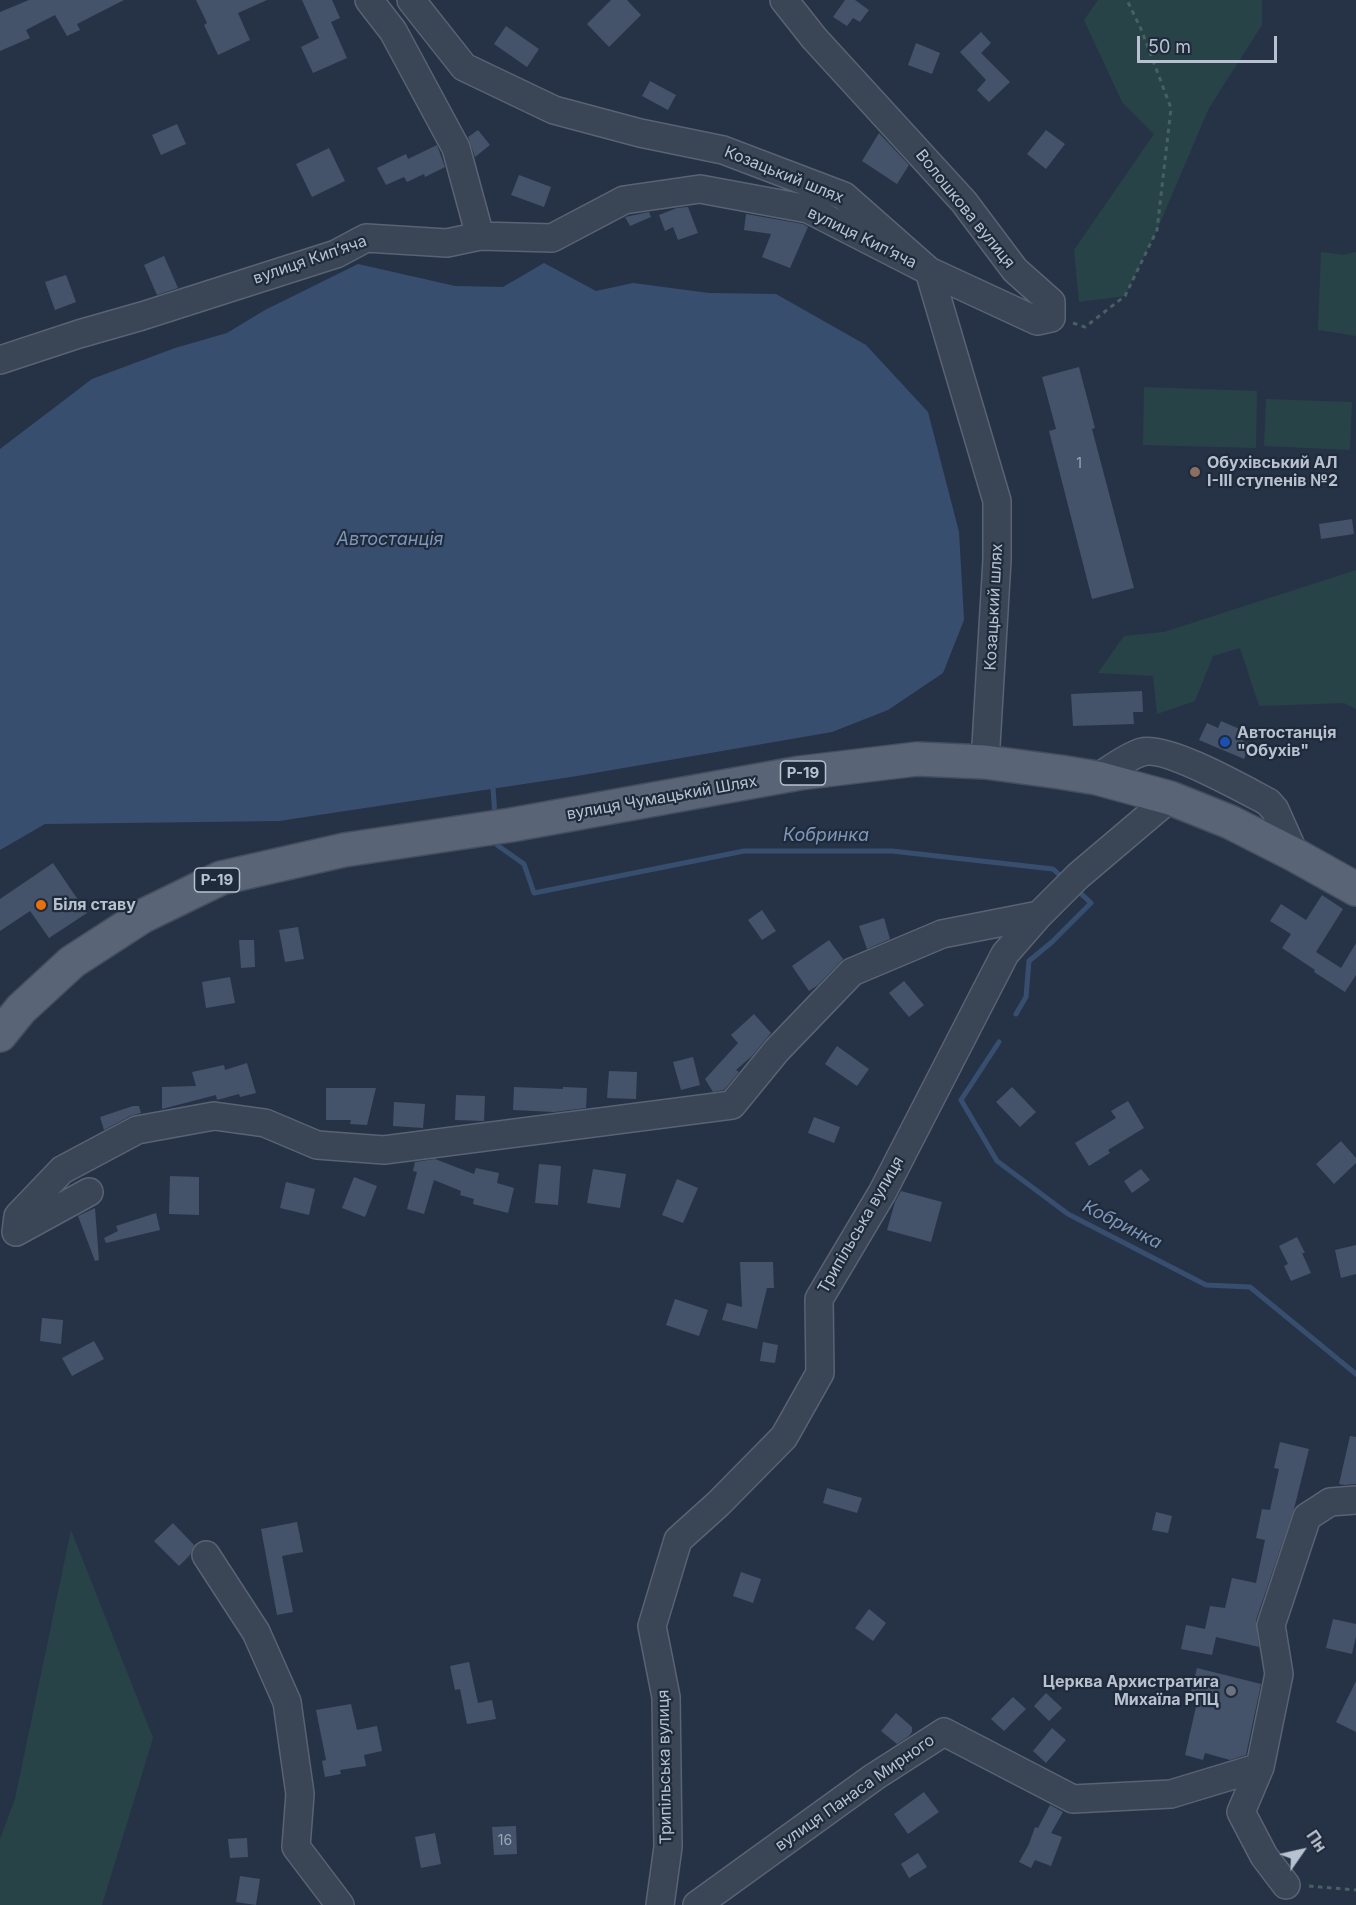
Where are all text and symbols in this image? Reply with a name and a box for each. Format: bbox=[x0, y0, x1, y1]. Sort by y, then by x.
scale bar bbox=[1140, 24, 1280, 62]
text: 50 m bbox=[1148, 36, 1191, 57]
street label: Козацький шлях bbox=[721, 142, 847, 208]
street label: Волошкова вулиця bbox=[911, 146, 1019, 272]
street label: вулиця Кипʼяча bbox=[804, 203, 920, 273]
street label: вулиця Кипʼяча bbox=[251, 232, 369, 288]
place label: Обухівський АЛ І-ІІІ ступенів №2 bbox=[1207, 453, 1338, 491]
house number: 1 bbox=[1076, 456, 1082, 472]
marker: Обухівський АЛ І-ІІІ ступенів №2 bbox=[1188, 465, 1202, 479]
water label: Автостанція bbox=[337, 529, 443, 551]
street label: Козацький шлях bbox=[981, 543, 1007, 671]
place label: Автостанція "Обухів" bbox=[1237, 723, 1336, 761]
marker: Автостанція "Обухів" bbox=[1218, 735, 1232, 749]
road number: Р-19 bbox=[780, 761, 826, 785]
street label: вулиця Чумацький Шлях bbox=[565, 772, 759, 824]
water label: Кобринка bbox=[783, 825, 869, 847]
road number: Р-19 bbox=[194, 868, 240, 892]
place label: Біля ставу bbox=[53, 895, 136, 915]
marker: Біля ставу bbox=[34, 898, 48, 912]
street label: Трипільська вулиця bbox=[814, 1153, 908, 1297]
water label: Кобринка bbox=[1079, 1196, 1165, 1254]
place label: Церква Архистратига Михаїла РПЦ bbox=[1043, 1672, 1219, 1710]
marker: Церква Архистратига Михаїла РПЦ bbox=[1224, 1684, 1238, 1698]
street label: Трипільська вулиця bbox=[654, 1689, 676, 1845]
street label: вулиця Панаса Мирного bbox=[772, 1731, 938, 1855]
north arrow bbox=[1272, 1821, 1332, 1881]
text: Пн bbox=[1302, 1826, 1331, 1856]
house number: 16 bbox=[498, 1833, 512, 1849]

